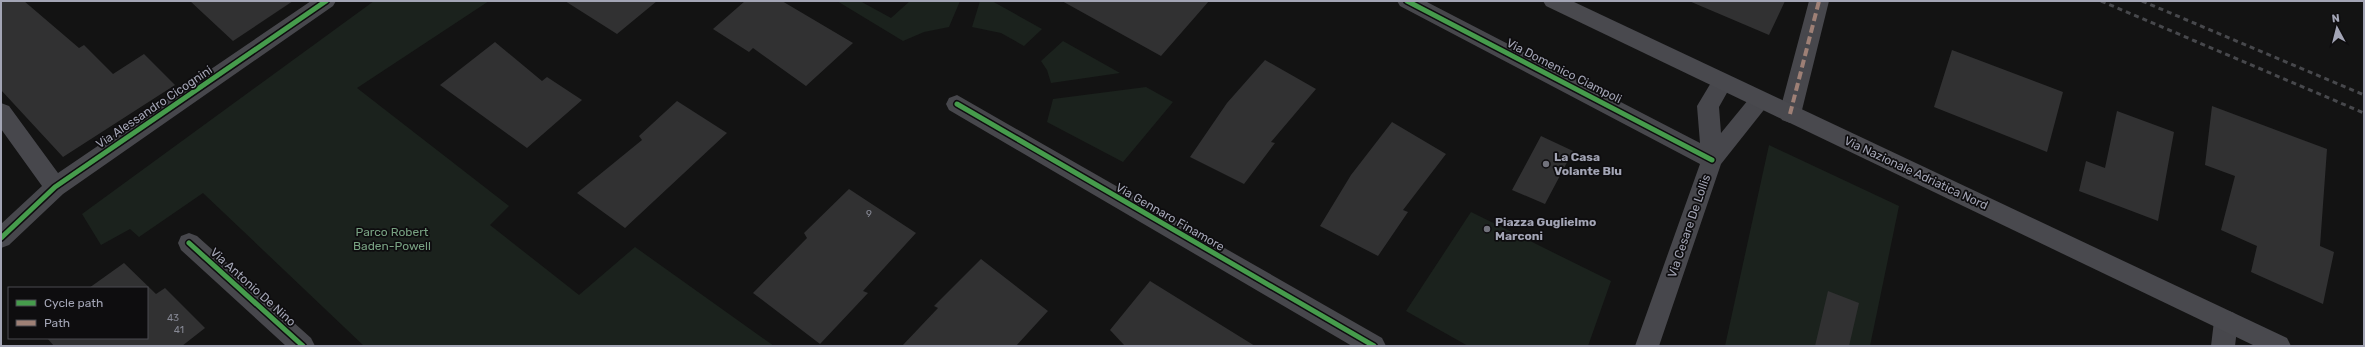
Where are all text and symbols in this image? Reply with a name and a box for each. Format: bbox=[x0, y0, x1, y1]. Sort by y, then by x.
north arrow bbox=[2317, 8, 2357, 48]
text: N bbox=[2331, 12, 2341, 26]
street label: Via Domenico Ciampoli bbox=[1504, 36, 1624, 106]
street label: Via Alessandro Cicognini bbox=[93, 63, 215, 151]
street label: Via Nazionale Adriatica Nord bbox=[1842, 133, 1990, 213]
place label: La Casa Volante Blu bbox=[1554, 150, 1622, 178]
marker: La Casa Volante Blu bbox=[1541, 159, 1551, 169]
street label: Via Cesare De Lollis bbox=[1665, 173, 1713, 279]
street label: Via Gennaro Finamore bbox=[1113, 180, 1227, 254]
house number: 9 bbox=[866, 208, 872, 220]
place label: Piazza Guglielmo Marconi bbox=[1495, 215, 1596, 243]
marker: Piazza Guglielmo Marconi bbox=[1482, 224, 1492, 234]
park label: Parco Robert Baden-Powell bbox=[353, 225, 431, 253]
street label: Via Antonio De Nino bbox=[207, 245, 299, 329]
legend bbox=[8, 287, 148, 339]
text: Cycle path bbox=[44, 296, 103, 310]
house number: 43 bbox=[167, 312, 179, 324]
text: Path bbox=[44, 316, 70, 330]
house number: 41 bbox=[174, 324, 184, 336]

